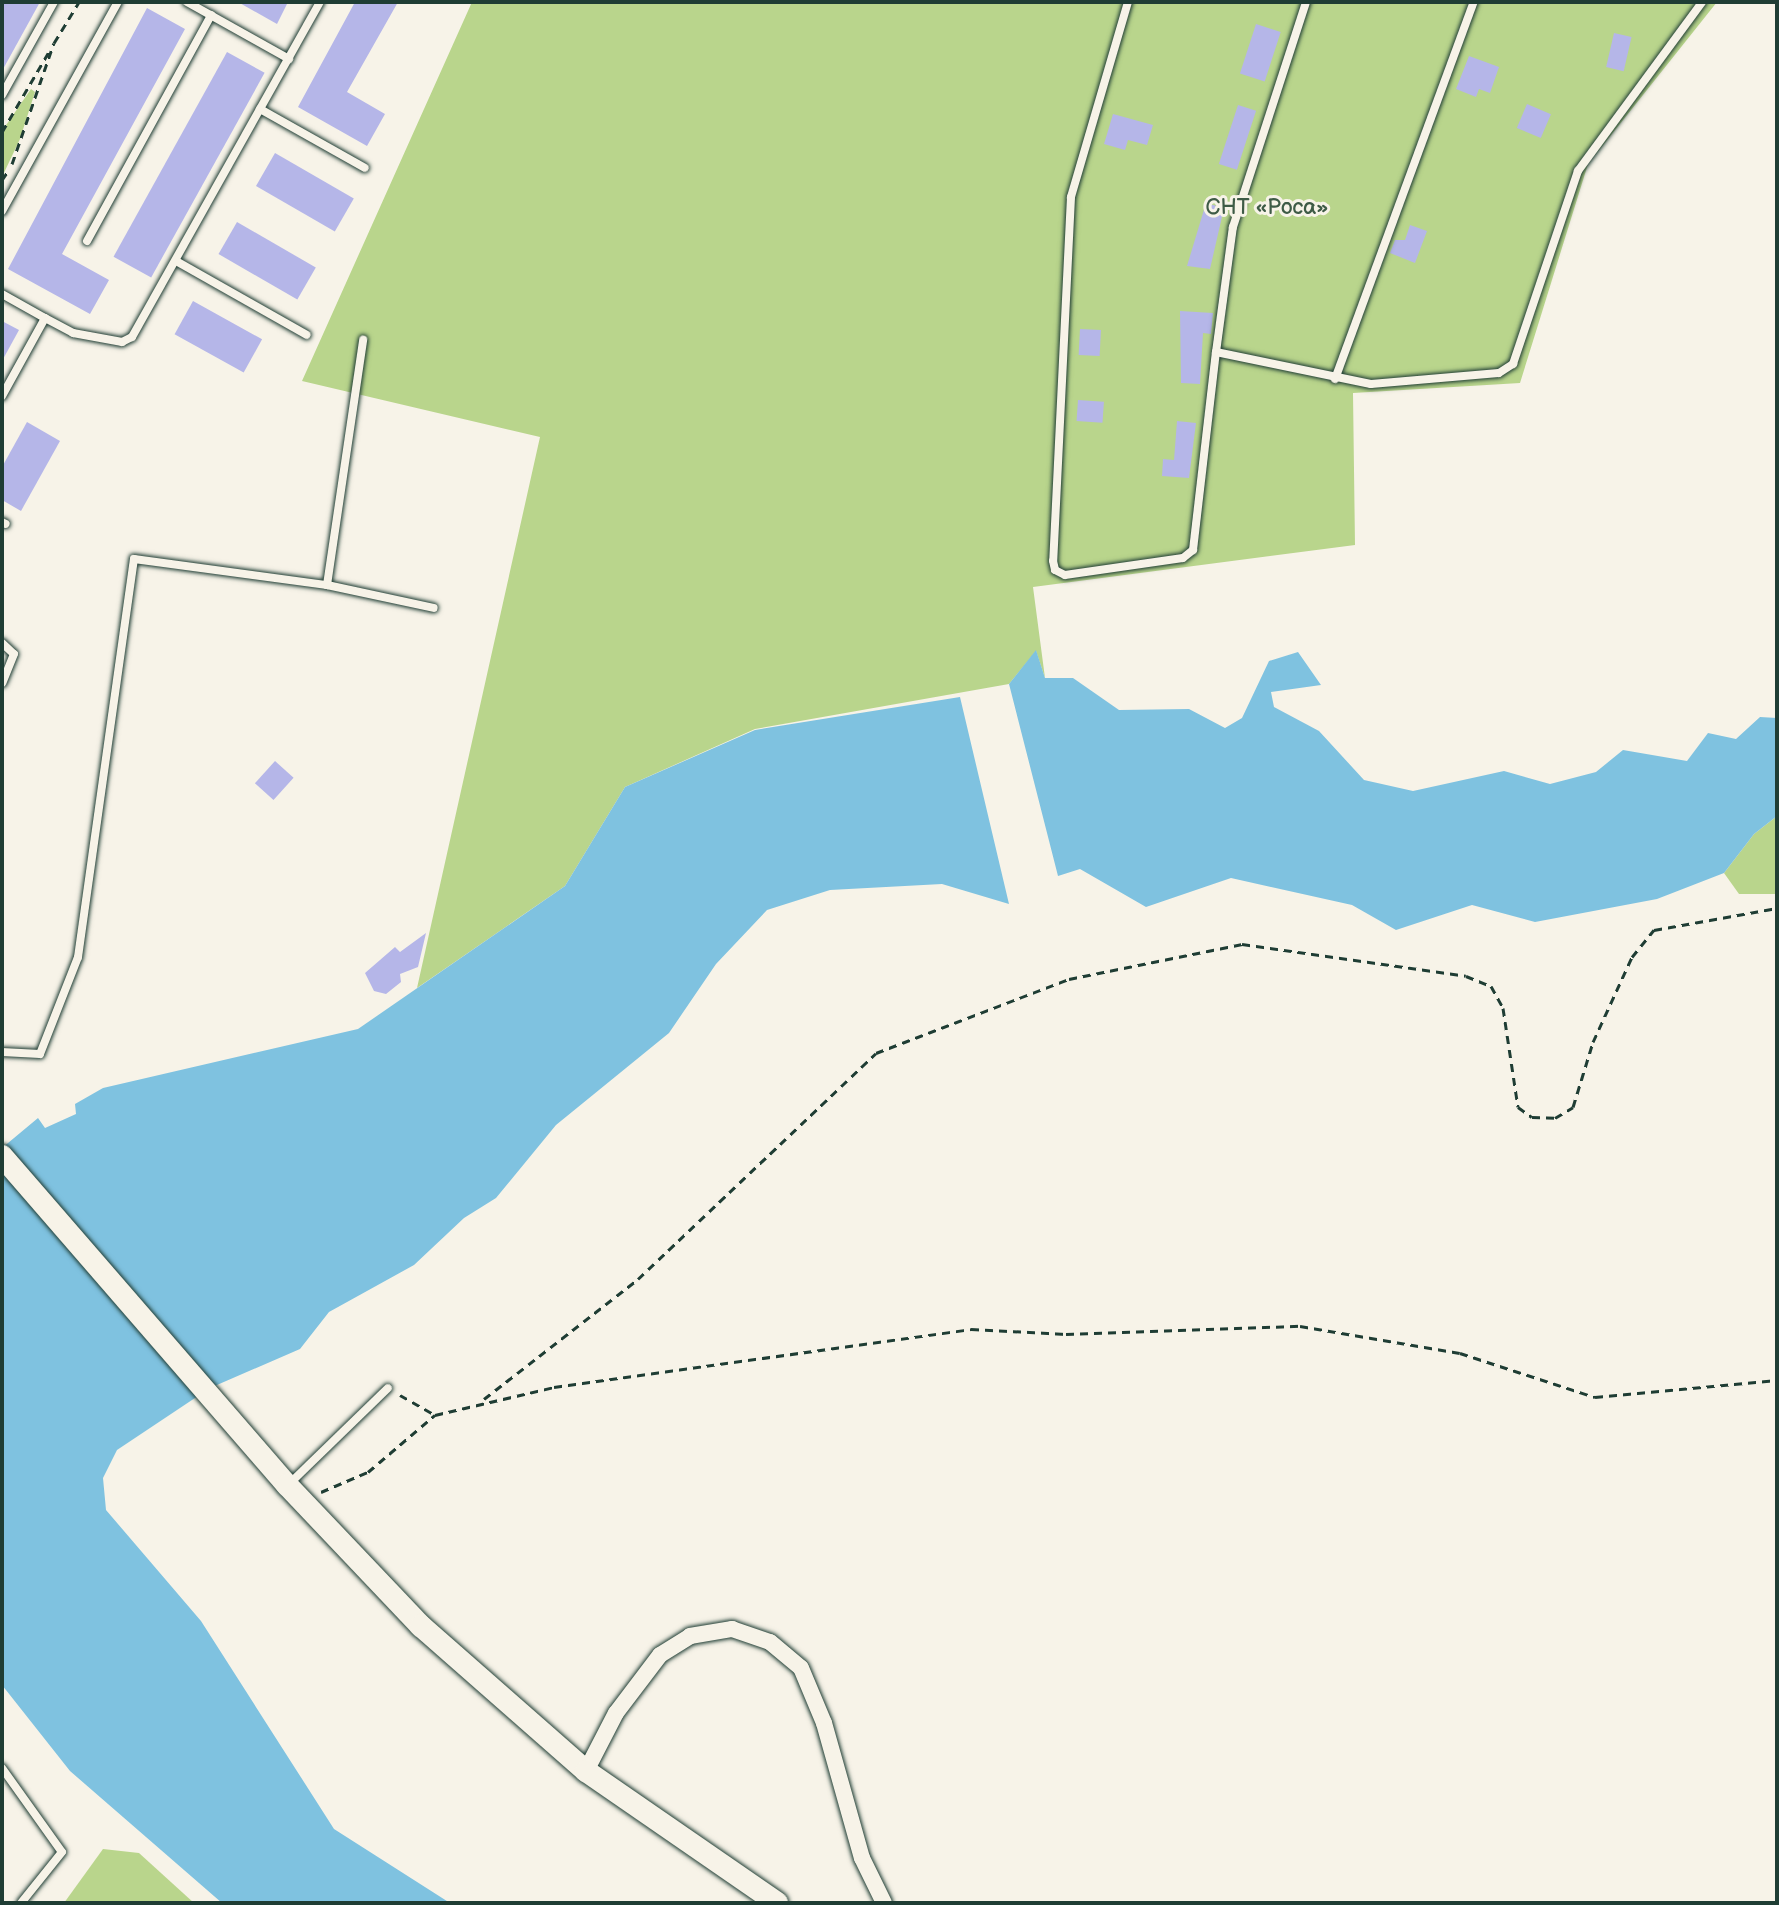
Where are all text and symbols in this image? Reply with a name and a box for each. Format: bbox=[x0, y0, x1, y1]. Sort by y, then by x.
park label: СНТ «Роса» bbox=[1205, 195, 1329, 221]

